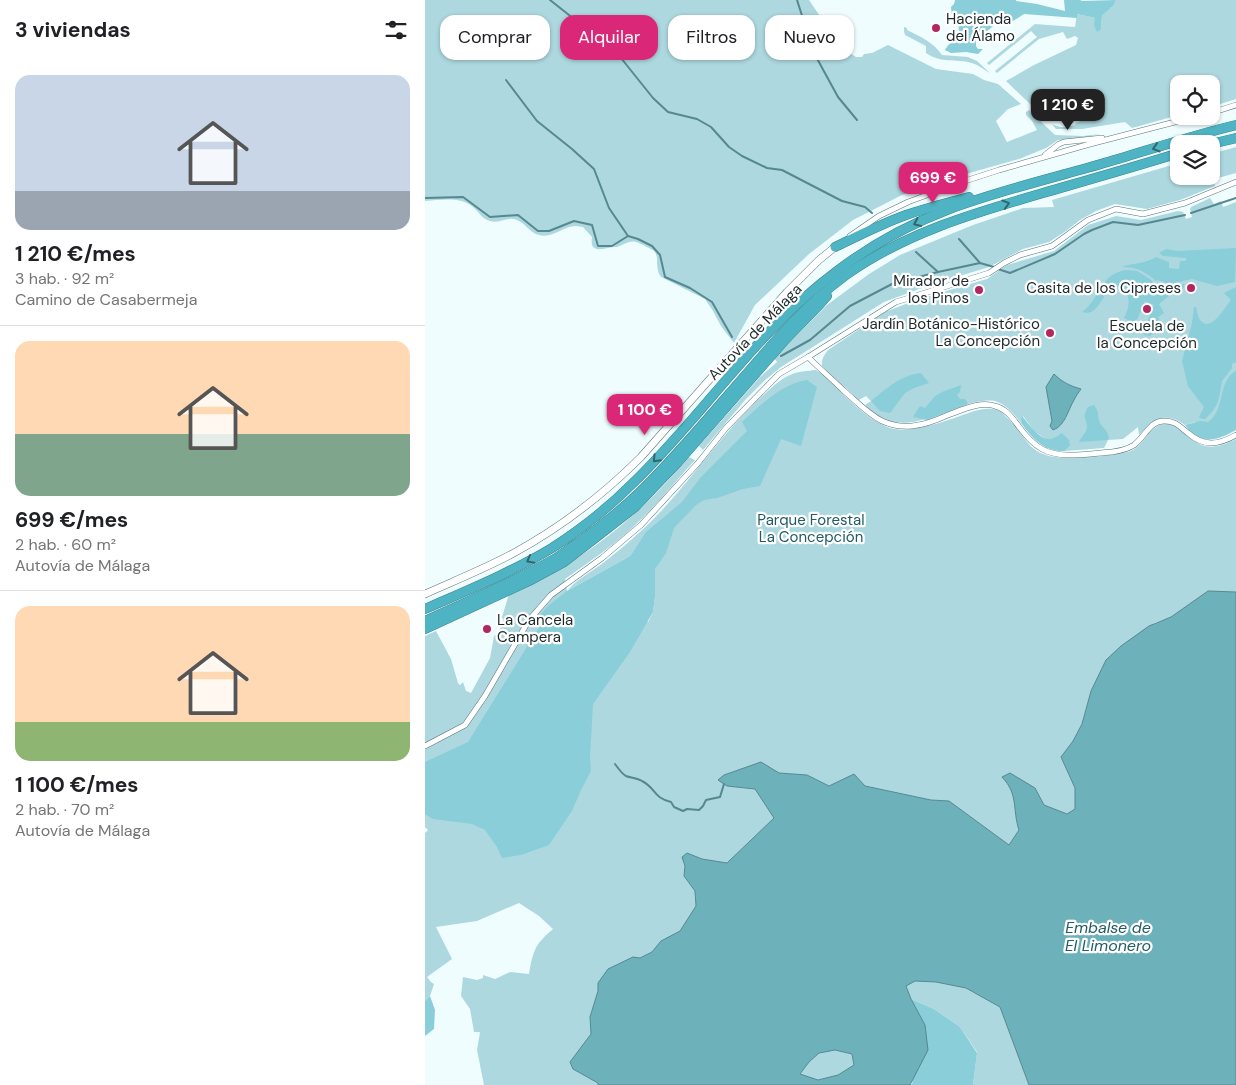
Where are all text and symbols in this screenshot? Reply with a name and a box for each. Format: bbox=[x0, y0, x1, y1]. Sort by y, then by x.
place label: Hacienda del Álamo bbox=[946, 9, 1015, 46]
chip: Comprar bbox=[440, 15, 550, 60]
chip: Alquilar bbox=[560, 15, 658, 60]
chip: Filtros bbox=[668, 15, 755, 60]
chip: Nuevo bbox=[765, 15, 854, 60]
text: 3 viviendas bbox=[15, 16, 131, 44]
icon: filters bbox=[382, 16, 410, 44]
marker: Hacienda del Álamo bbox=[930, 22, 942, 34]
map controls bbox=[1170, 75, 1220, 185]
button: locate bbox=[1170, 75, 1220, 125]
pin: 1 210 € bbox=[1022, 88, 1114, 131]
text: 1 210 € bbox=[1042, 94, 1094, 115]
icon: home bbox=[168, 108, 258, 198]
button: layers bbox=[1170, 135, 1220, 185]
one-way arrow bbox=[1152, 142, 1160, 152]
pin: 699 € bbox=[898, 162, 968, 204]
text: 699 € bbox=[910, 167, 956, 188]
one-way arrow bbox=[1001, 199, 1009, 209]
one-way arrow bbox=[913, 217, 922, 228]
text: 1 210 €/mes bbox=[15, 240, 136, 268]
text: 3 hab. · 92 m² bbox=[15, 268, 114, 289]
place label: Mirador de los Pinos bbox=[893, 271, 969, 308]
place label: Casita de los Cipreses bbox=[1026, 278, 1181, 298]
street label: Autovía de Málaga bbox=[704, 279, 806, 385]
marker: Casita de los Cipreses bbox=[1185, 282, 1197, 294]
marker: Mirador de los Pinos bbox=[973, 284, 985, 296]
text: Camino de Casabermeja bbox=[15, 289, 197, 310]
marker: Escuela de la Concepción bbox=[1141, 303, 1153, 315]
place label: Jardín Botánico-Histórico La Concepción bbox=[862, 314, 1040, 351]
place label: Escuela de la Concepción bbox=[1097, 316, 1197, 353]
marker: Jardín Botánico-Histórico La Concepción bbox=[1044, 327, 1056, 339]
icon: home bbox=[168, 373, 258, 463]
pin: 1 100 € bbox=[599, 394, 691, 436]
text: 1 100 € bbox=[618, 399, 672, 420]
one-way arrow bbox=[653, 453, 662, 462]
text: 699 €/mes bbox=[15, 506, 128, 534]
park label: Parque Forestal La Concepción bbox=[757, 510, 865, 547]
text: 2 hab. · 60 m² bbox=[15, 534, 116, 555]
one-way arrow bbox=[526, 553, 535, 563]
text: Autovía de Málaga bbox=[15, 555, 150, 576]
place label: La Cancela Campera bbox=[497, 610, 573, 647]
marker: La Cancela Campera bbox=[481, 623, 493, 635]
icon: home bbox=[168, 638, 258, 728]
text: 1 100 €/mes bbox=[15, 771, 138, 799]
text: 2 hab. · 70 m² bbox=[15, 799, 114, 820]
text: Autovía de Málaga bbox=[15, 820, 150, 841]
water label: Embalse de El Limonero bbox=[1065, 917, 1151, 956]

